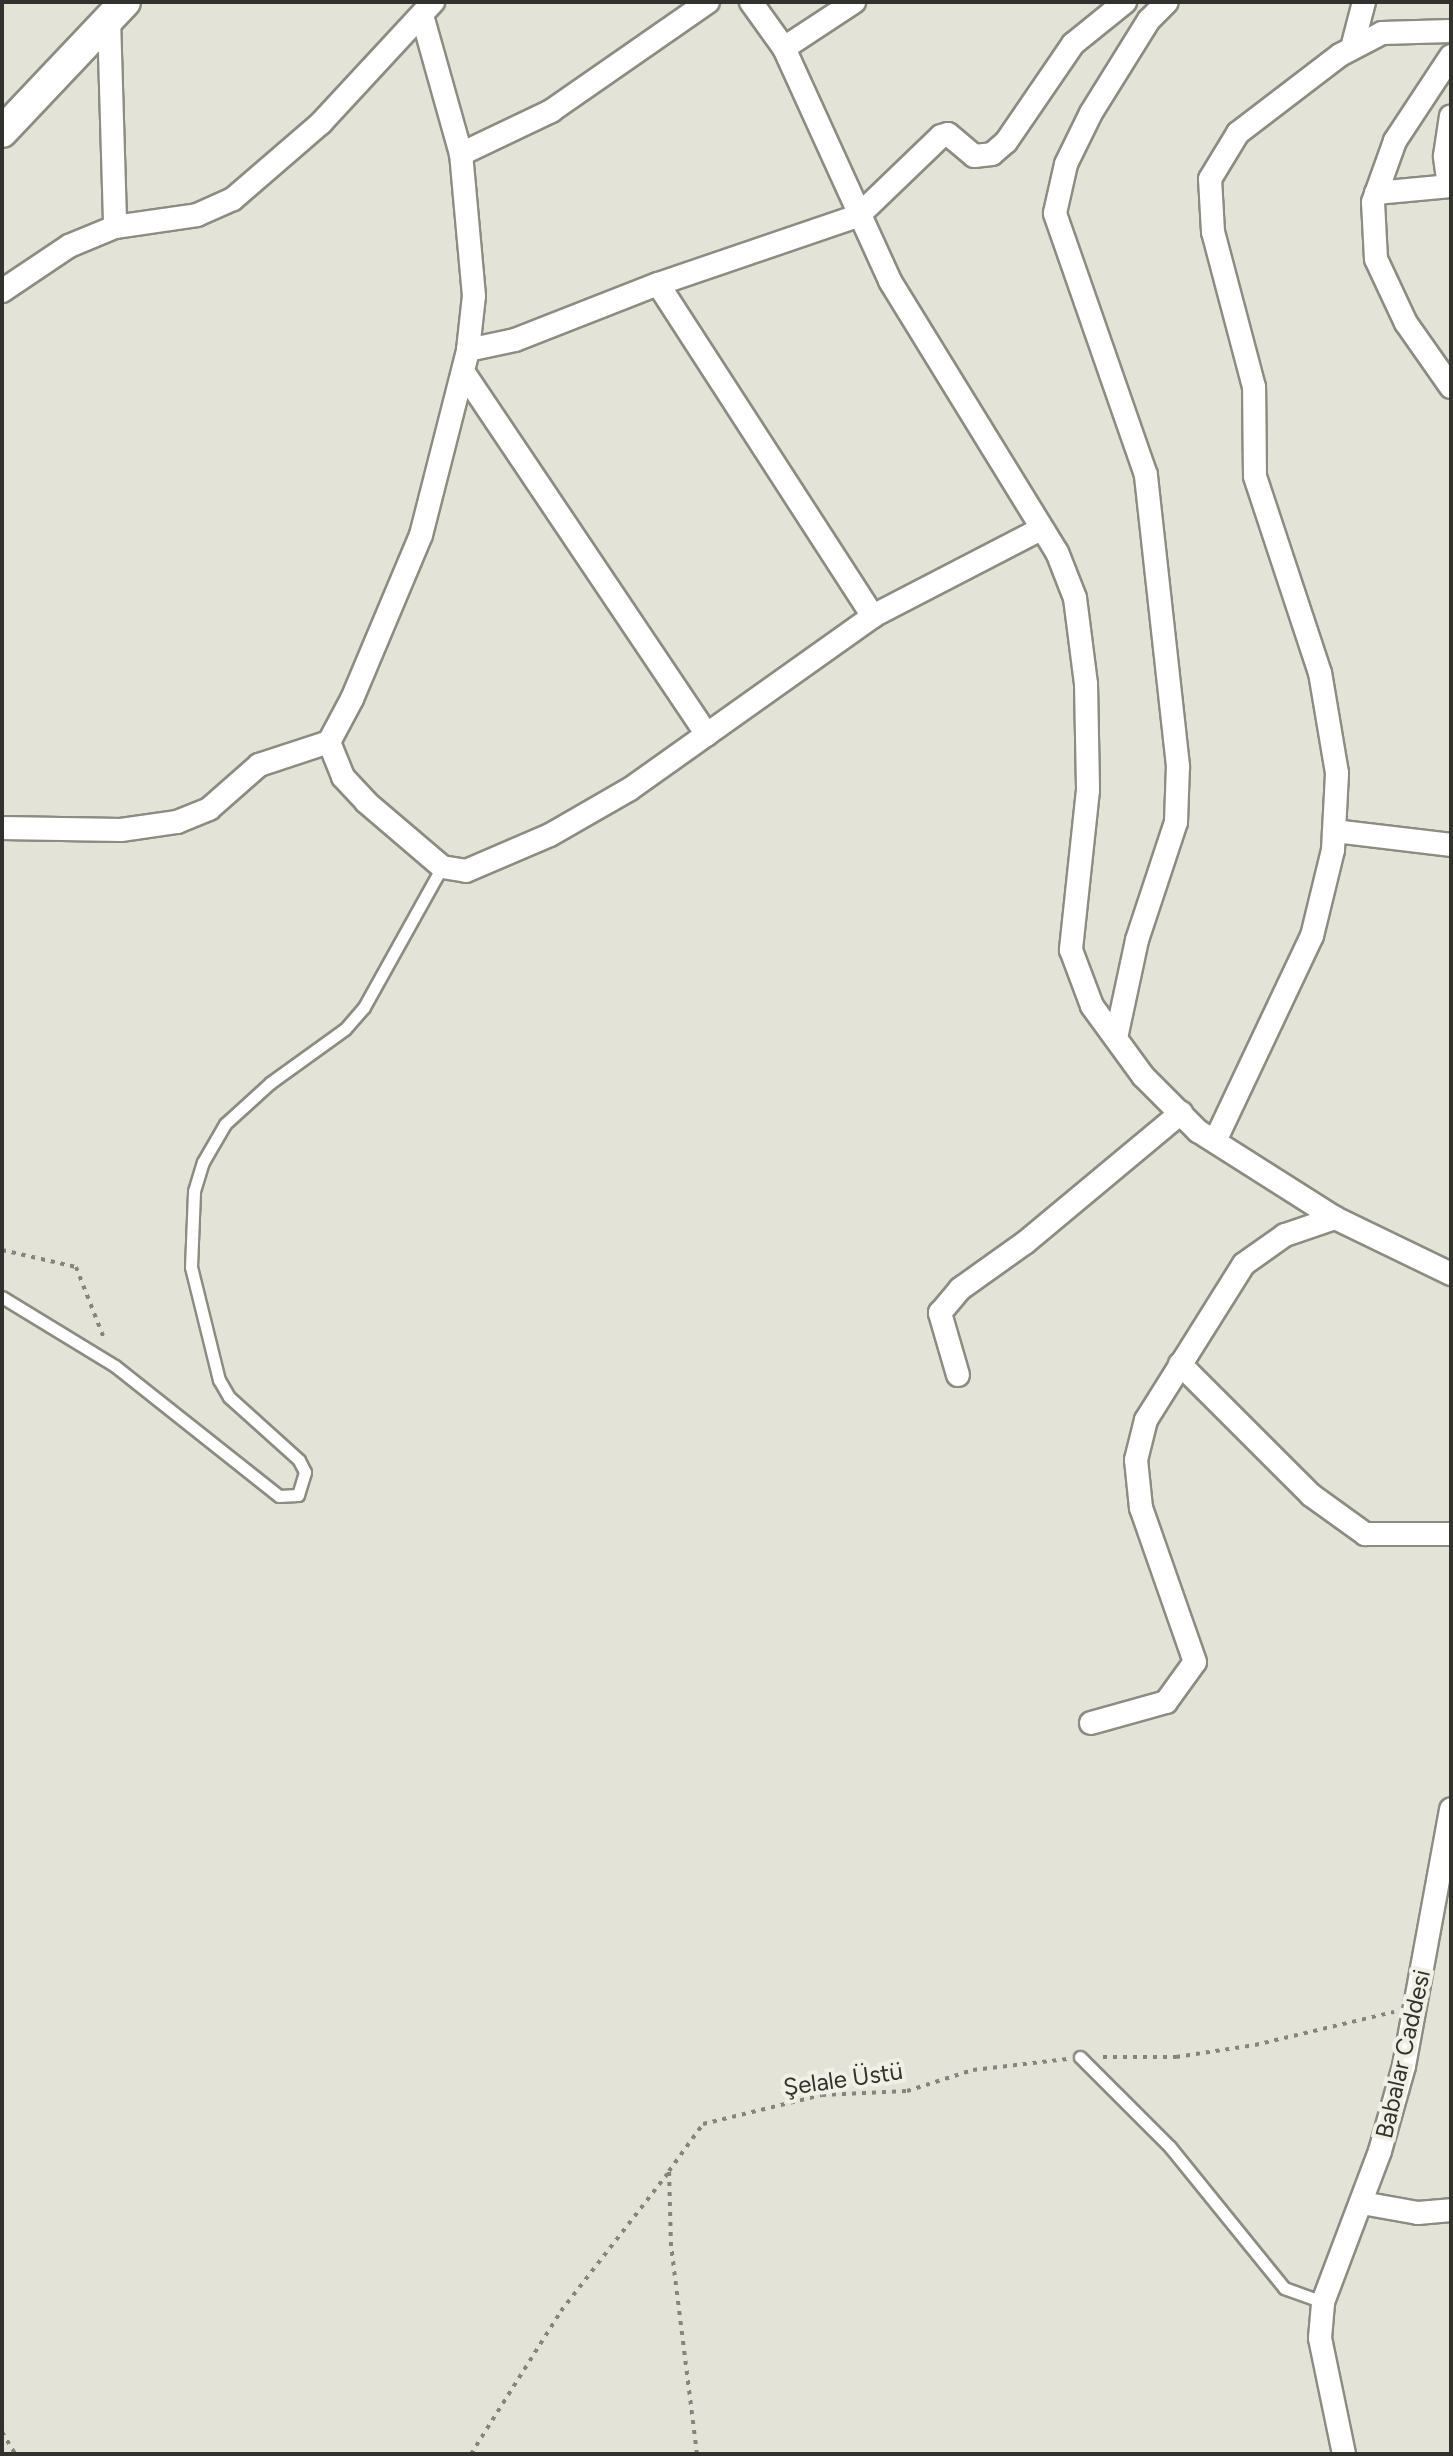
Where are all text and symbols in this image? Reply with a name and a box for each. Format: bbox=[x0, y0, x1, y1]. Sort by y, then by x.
street label: Babalar Caddesi bbox=[1370, 1967, 1436, 2141]
street label: Şelale Üstü bbox=[781, 2056, 905, 2102]

